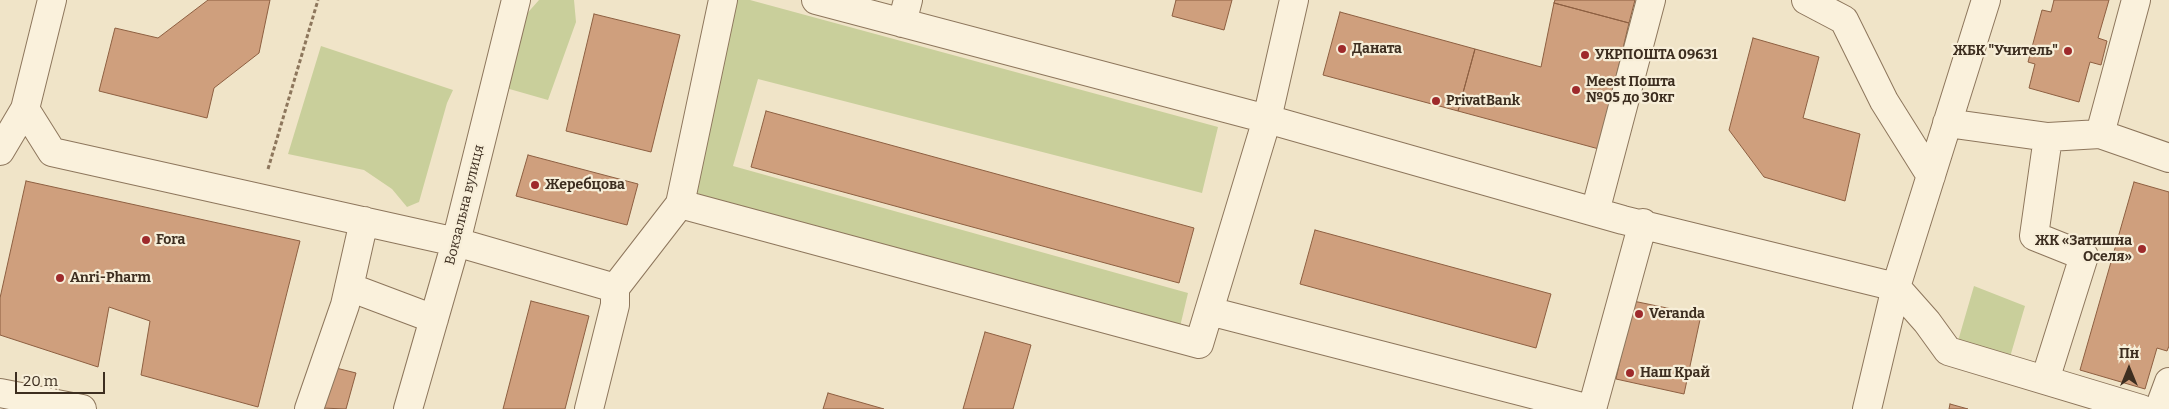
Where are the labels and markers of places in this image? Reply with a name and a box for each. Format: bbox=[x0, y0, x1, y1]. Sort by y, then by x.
place label: Даната bbox=[1352, 41, 1402, 57]
marker: Даната bbox=[1336, 43, 1348, 55]
place label: ЖБК "Учитель" bbox=[1953, 43, 2058, 59]
marker: ЖБК "Учитель" bbox=[2062, 45, 2074, 57]
place label: УКРПОШТА 09631 bbox=[1595, 47, 1718, 63]
marker: УКРПОШТА 09631 bbox=[1579, 49, 1591, 61]
place label: Meest Пошта №05 до 30кг bbox=[1586, 74, 1675, 106]
marker: Meest Пошта №05 до 30кг bbox=[1570, 84, 1582, 96]
place label: PrivatBank bbox=[1446, 93, 1520, 109]
marker: PrivatBank bbox=[1430, 95, 1442, 107]
place label: Жеребцова bbox=[545, 177, 625, 193]
marker: Жеребцова bbox=[529, 179, 541, 191]
place label: Fora bbox=[156, 232, 185, 248]
place label: ЖК «Затишна Оселя» bbox=[2035, 233, 2132, 266]
marker: Fora bbox=[140, 234, 152, 246]
marker: ЖК «Затишна Оселя» bbox=[2136, 243, 2148, 255]
place label: Anri-Pharm bbox=[70, 270, 151, 286]
marker: Anri-Pharm bbox=[54, 272, 66, 284]
place label: Veranda bbox=[1649, 306, 1705, 322]
marker: Veranda bbox=[1633, 308, 1645, 320]
place label: Наш Край bbox=[1640, 365, 1710, 381]
marker: Наш Край bbox=[1624, 367, 1636, 379]

